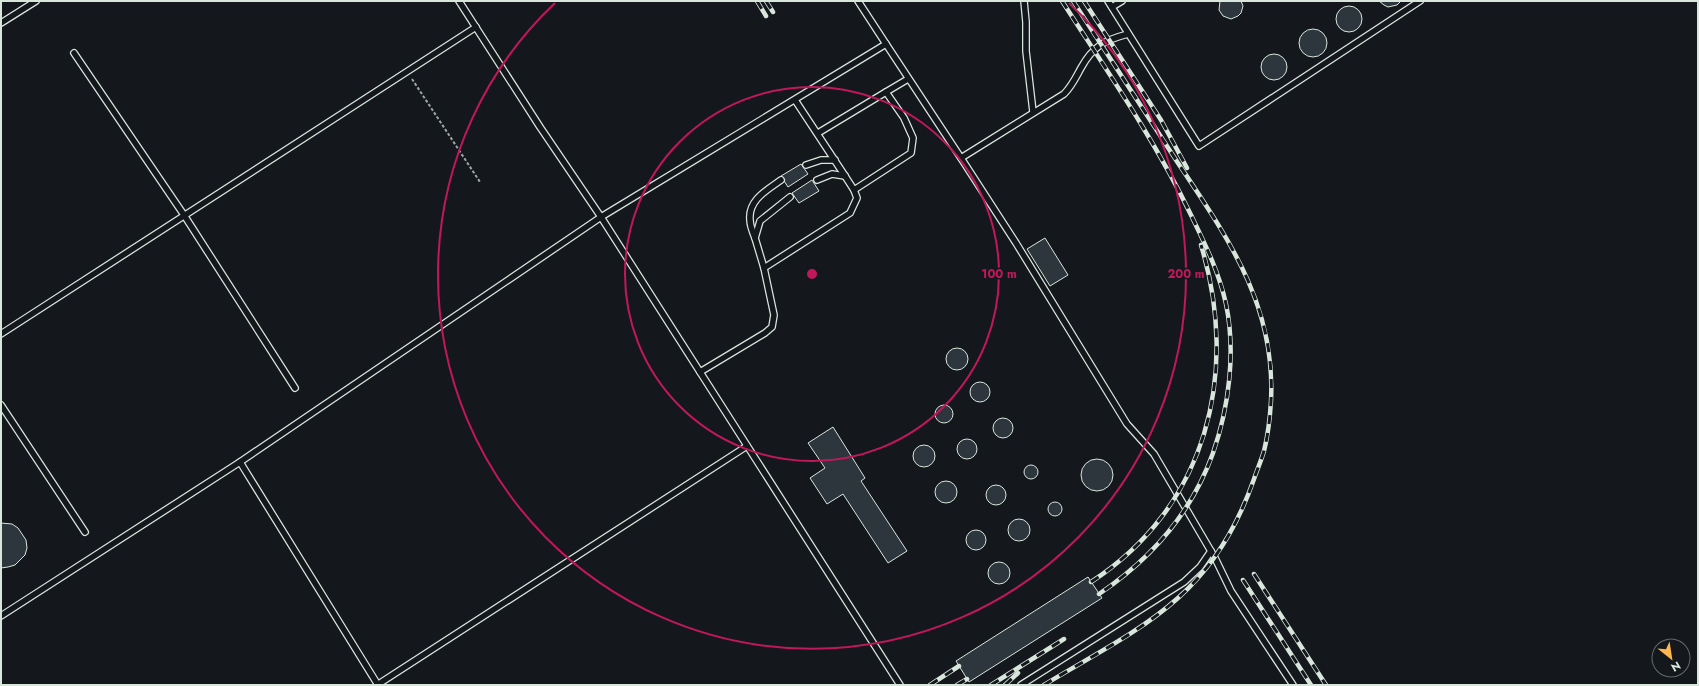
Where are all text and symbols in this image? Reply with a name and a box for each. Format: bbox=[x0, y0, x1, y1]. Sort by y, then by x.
text: 100 m bbox=[981, 265, 1017, 283]
text: 200 m bbox=[1167, 265, 1205, 283]
centre of rings bbox=[805, 267, 819, 281]
north arrow bbox=[1651, 638, 1691, 678]
text: N bbox=[1668, 658, 1684, 676]

